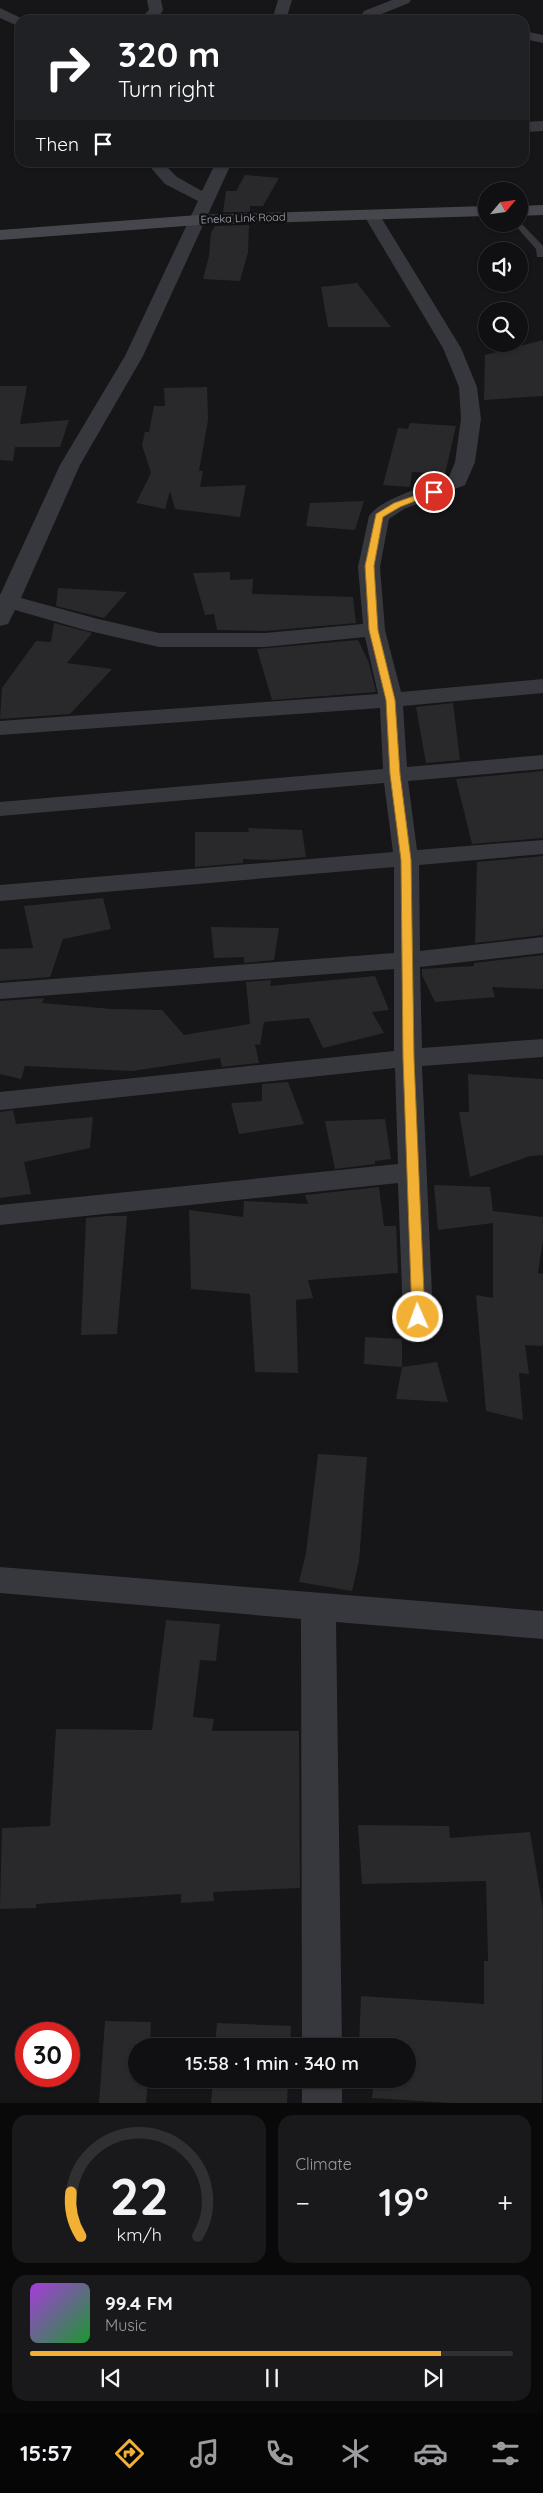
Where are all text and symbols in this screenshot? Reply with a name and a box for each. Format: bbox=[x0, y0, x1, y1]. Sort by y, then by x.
text: 320 m bbox=[118, 32, 220, 76]
icon: right bbox=[35, 35, 100, 100]
text: Turn right bbox=[118, 75, 215, 103]
icon: arrive bbox=[89, 130, 117, 158]
text: Then bbox=[35, 132, 79, 156]
north arrow bbox=[478, 182, 528, 232]
map controls bbox=[478, 182, 528, 352]
street label: Eneka Link Road bbox=[200, 210, 286, 226]
button: sound bbox=[478, 242, 528, 292]
button: search bbox=[478, 302, 528, 352]
pin bbox=[413, 471, 455, 513]
icon: arrive bbox=[420, 478, 448, 506]
position arrow bbox=[391, 1290, 443, 1342]
speed limit sign: 30 bbox=[15, 2022, 80, 2087]
text: 15:58 · 1 min · 340 m bbox=[185, 2051, 359, 2075]
text: Climate bbox=[296, 2154, 352, 2174]
text: 22 bbox=[109, 2163, 168, 2228]
text: 19° bbox=[379, 2178, 429, 2226]
text: − bbox=[296, 2185, 310, 2220]
text: + bbox=[497, 2185, 513, 2220]
text: km/h bbox=[116, 2223, 161, 2245]
text: 99.4 FM bbox=[105, 2291, 173, 2315]
text: Music bbox=[105, 2315, 147, 2335]
icon: previous bbox=[97, 2364, 125, 2392]
icon: pause bbox=[258, 2364, 286, 2392]
icon: next bbox=[419, 2364, 447, 2392]
icon: directions bbox=[112, 2436, 147, 2471]
icon: music bbox=[187, 2436, 222, 2471]
icon: phone bbox=[262, 2436, 297, 2471]
icon: climate bbox=[338, 2436, 373, 2471]
icon: car bbox=[413, 2436, 448, 2471]
icon: filters bbox=[488, 2436, 523, 2471]
text: 15:57 bbox=[20, 2439, 72, 2467]

